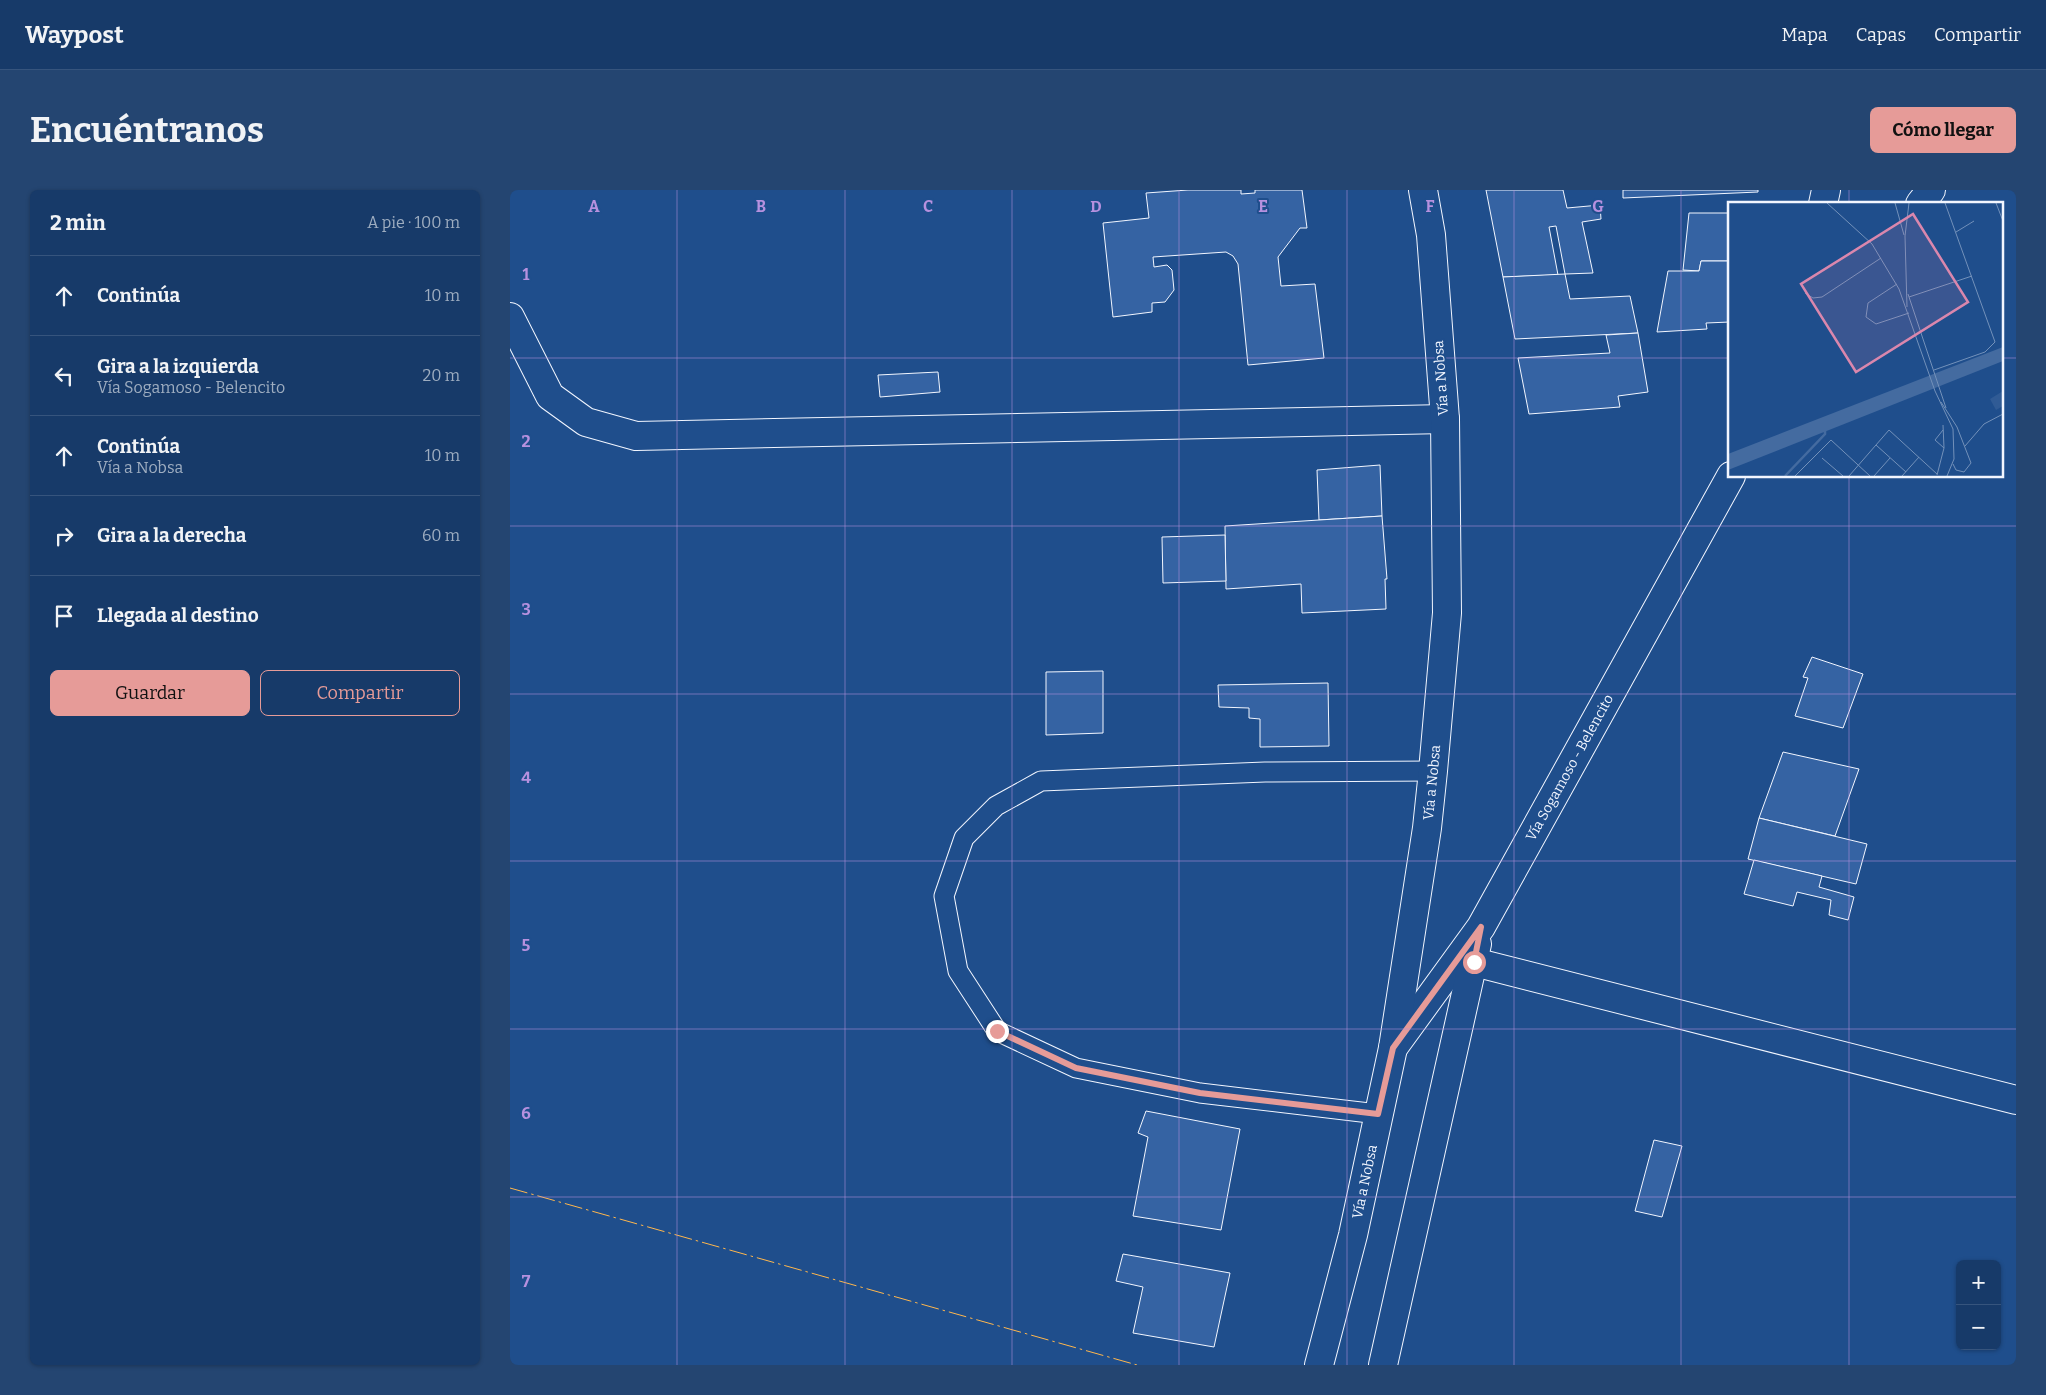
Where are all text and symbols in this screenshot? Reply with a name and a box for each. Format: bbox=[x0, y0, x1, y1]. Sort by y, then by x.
text: Waypost bbox=[25, 21, 124, 49]
text: Mapa bbox=[1782, 24, 1828, 46]
text: Capas bbox=[1856, 24, 1906, 46]
text: Compartir bbox=[1934, 24, 2021, 46]
button: Cómo llegar bbox=[1870, 107, 2016, 153]
text: Encuéntranos bbox=[30, 109, 264, 151]
text: A bbox=[588, 197, 600, 216]
text: B bbox=[756, 197, 766, 216]
text: C bbox=[923, 197, 933, 216]
text: D bbox=[1090, 197, 1102, 216]
text: E bbox=[1258, 197, 1268, 216]
text: F bbox=[1426, 197, 1435, 216]
text: G bbox=[1592, 197, 1604, 216]
inset map bbox=[1728, 202, 2004, 478]
text: 2 min bbox=[50, 210, 106, 236]
text: A pie · 100 m bbox=[367, 213, 460, 232]
text: 1 bbox=[523, 265, 530, 284]
icon: ahead bbox=[50, 282, 78, 310]
text: Continúa bbox=[97, 284, 180, 307]
text: 10 m bbox=[425, 286, 460, 305]
street label: Vía a Nobsa bbox=[1430, 339, 1452, 416]
text: Gira a la izquierda bbox=[97, 355, 259, 378]
icon: left bbox=[50, 362, 78, 390]
text: 20 m bbox=[423, 366, 460, 385]
text: Vía Sogamoso - Belencito bbox=[97, 378, 285, 397]
text: 2 bbox=[521, 432, 531, 451]
text: Continúa bbox=[97, 435, 180, 458]
icon: ahead bbox=[50, 442, 78, 470]
text: 10 m bbox=[425, 446, 460, 465]
text: Vía a Nobsa bbox=[97, 458, 183, 477]
icon: right bbox=[50, 522, 78, 550]
text: Gira a la derecha bbox=[97, 524, 246, 547]
text: 60 m bbox=[422, 526, 460, 545]
text: 3 bbox=[521, 600, 531, 619]
icon: arrive bbox=[50, 602, 78, 630]
text: Llegada al destino bbox=[97, 604, 259, 627]
button: Guardar bbox=[50, 670, 250, 716]
button: Compartir bbox=[260, 670, 460, 716]
street label: Vía Sogamoso - Belencito bbox=[1522, 691, 1617, 844]
street label: Vía a Nobsa bbox=[1419, 744, 1444, 821]
text: 4 bbox=[521, 768, 531, 787]
text: 5 bbox=[522, 936, 531, 955]
route start bbox=[1463, 951, 1486, 974]
route end bbox=[986, 1020, 1009, 1043]
text: 6 bbox=[521, 1104, 531, 1123]
street label: Vía a Nobsa bbox=[1348, 1143, 1381, 1220]
map controls bbox=[1956, 1260, 2001, 1350]
button: + bbox=[1956, 1260, 2001, 1305]
text: 7 bbox=[522, 1272, 531, 1291]
button: − bbox=[1956, 1305, 2001, 1350]

